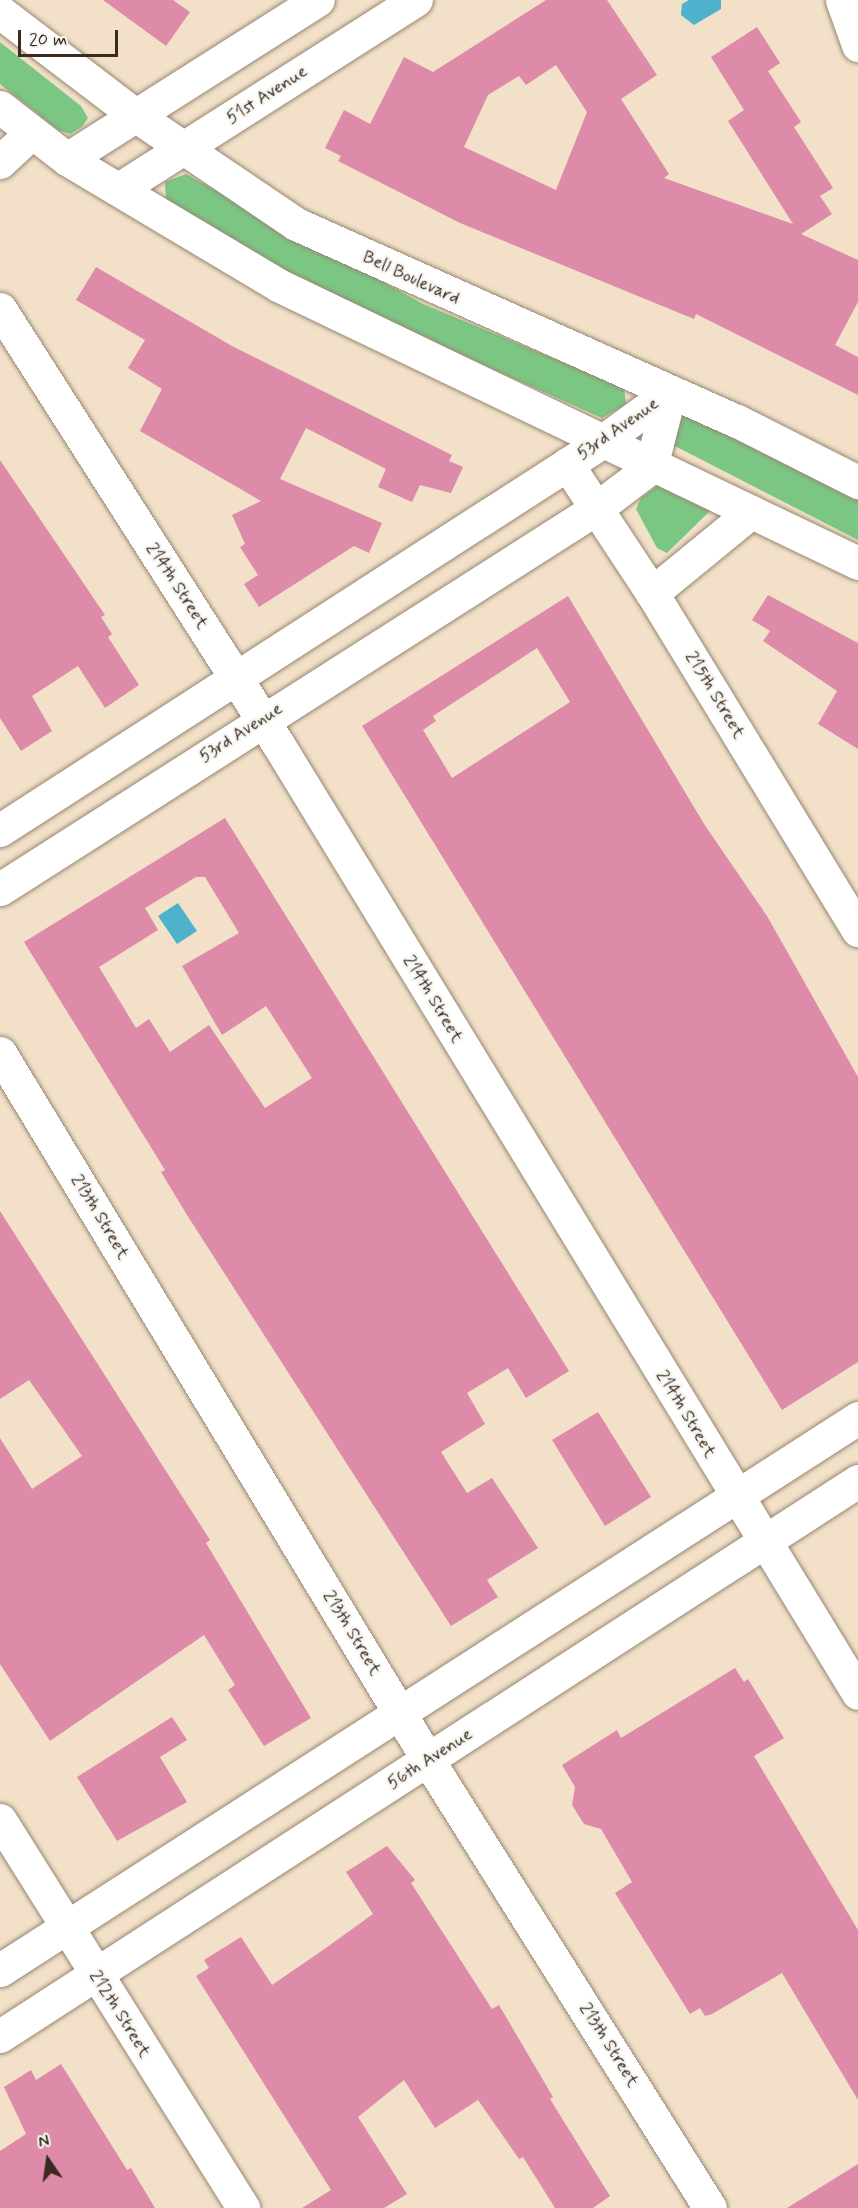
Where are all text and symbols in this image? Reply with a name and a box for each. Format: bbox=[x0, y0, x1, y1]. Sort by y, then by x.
scale bar bbox=[21, 18, 122, 56]
text: 20 m bbox=[29, 28, 67, 52]
street label: 51st Avenue bbox=[222, 61, 312, 129]
street label: Bell Boulevard bbox=[359, 246, 463, 310]
street label: 53rd Avenue bbox=[573, 393, 663, 465]
street label: 214th Street bbox=[141, 539, 213, 633]
street label: 215th Street bbox=[680, 647, 750, 743]
street label: 53rd Avenue bbox=[195, 698, 287, 768]
street label: 214th Street bbox=[398, 951, 468, 1047]
street label: 213th Street bbox=[66, 1171, 134, 1263]
street label: 214th Street bbox=[651, 1366, 721, 1462]
street label: 213th Street bbox=[318, 1587, 386, 1679]
street label: 56th Avenue bbox=[383, 1723, 477, 1795]
street label: 212th Street bbox=[85, 1966, 155, 2062]
street label: 213th Street bbox=[575, 1999, 643, 2091]
north arrow bbox=[18, 2130, 78, 2190]
text: N bbox=[36, 2131, 51, 2153]

